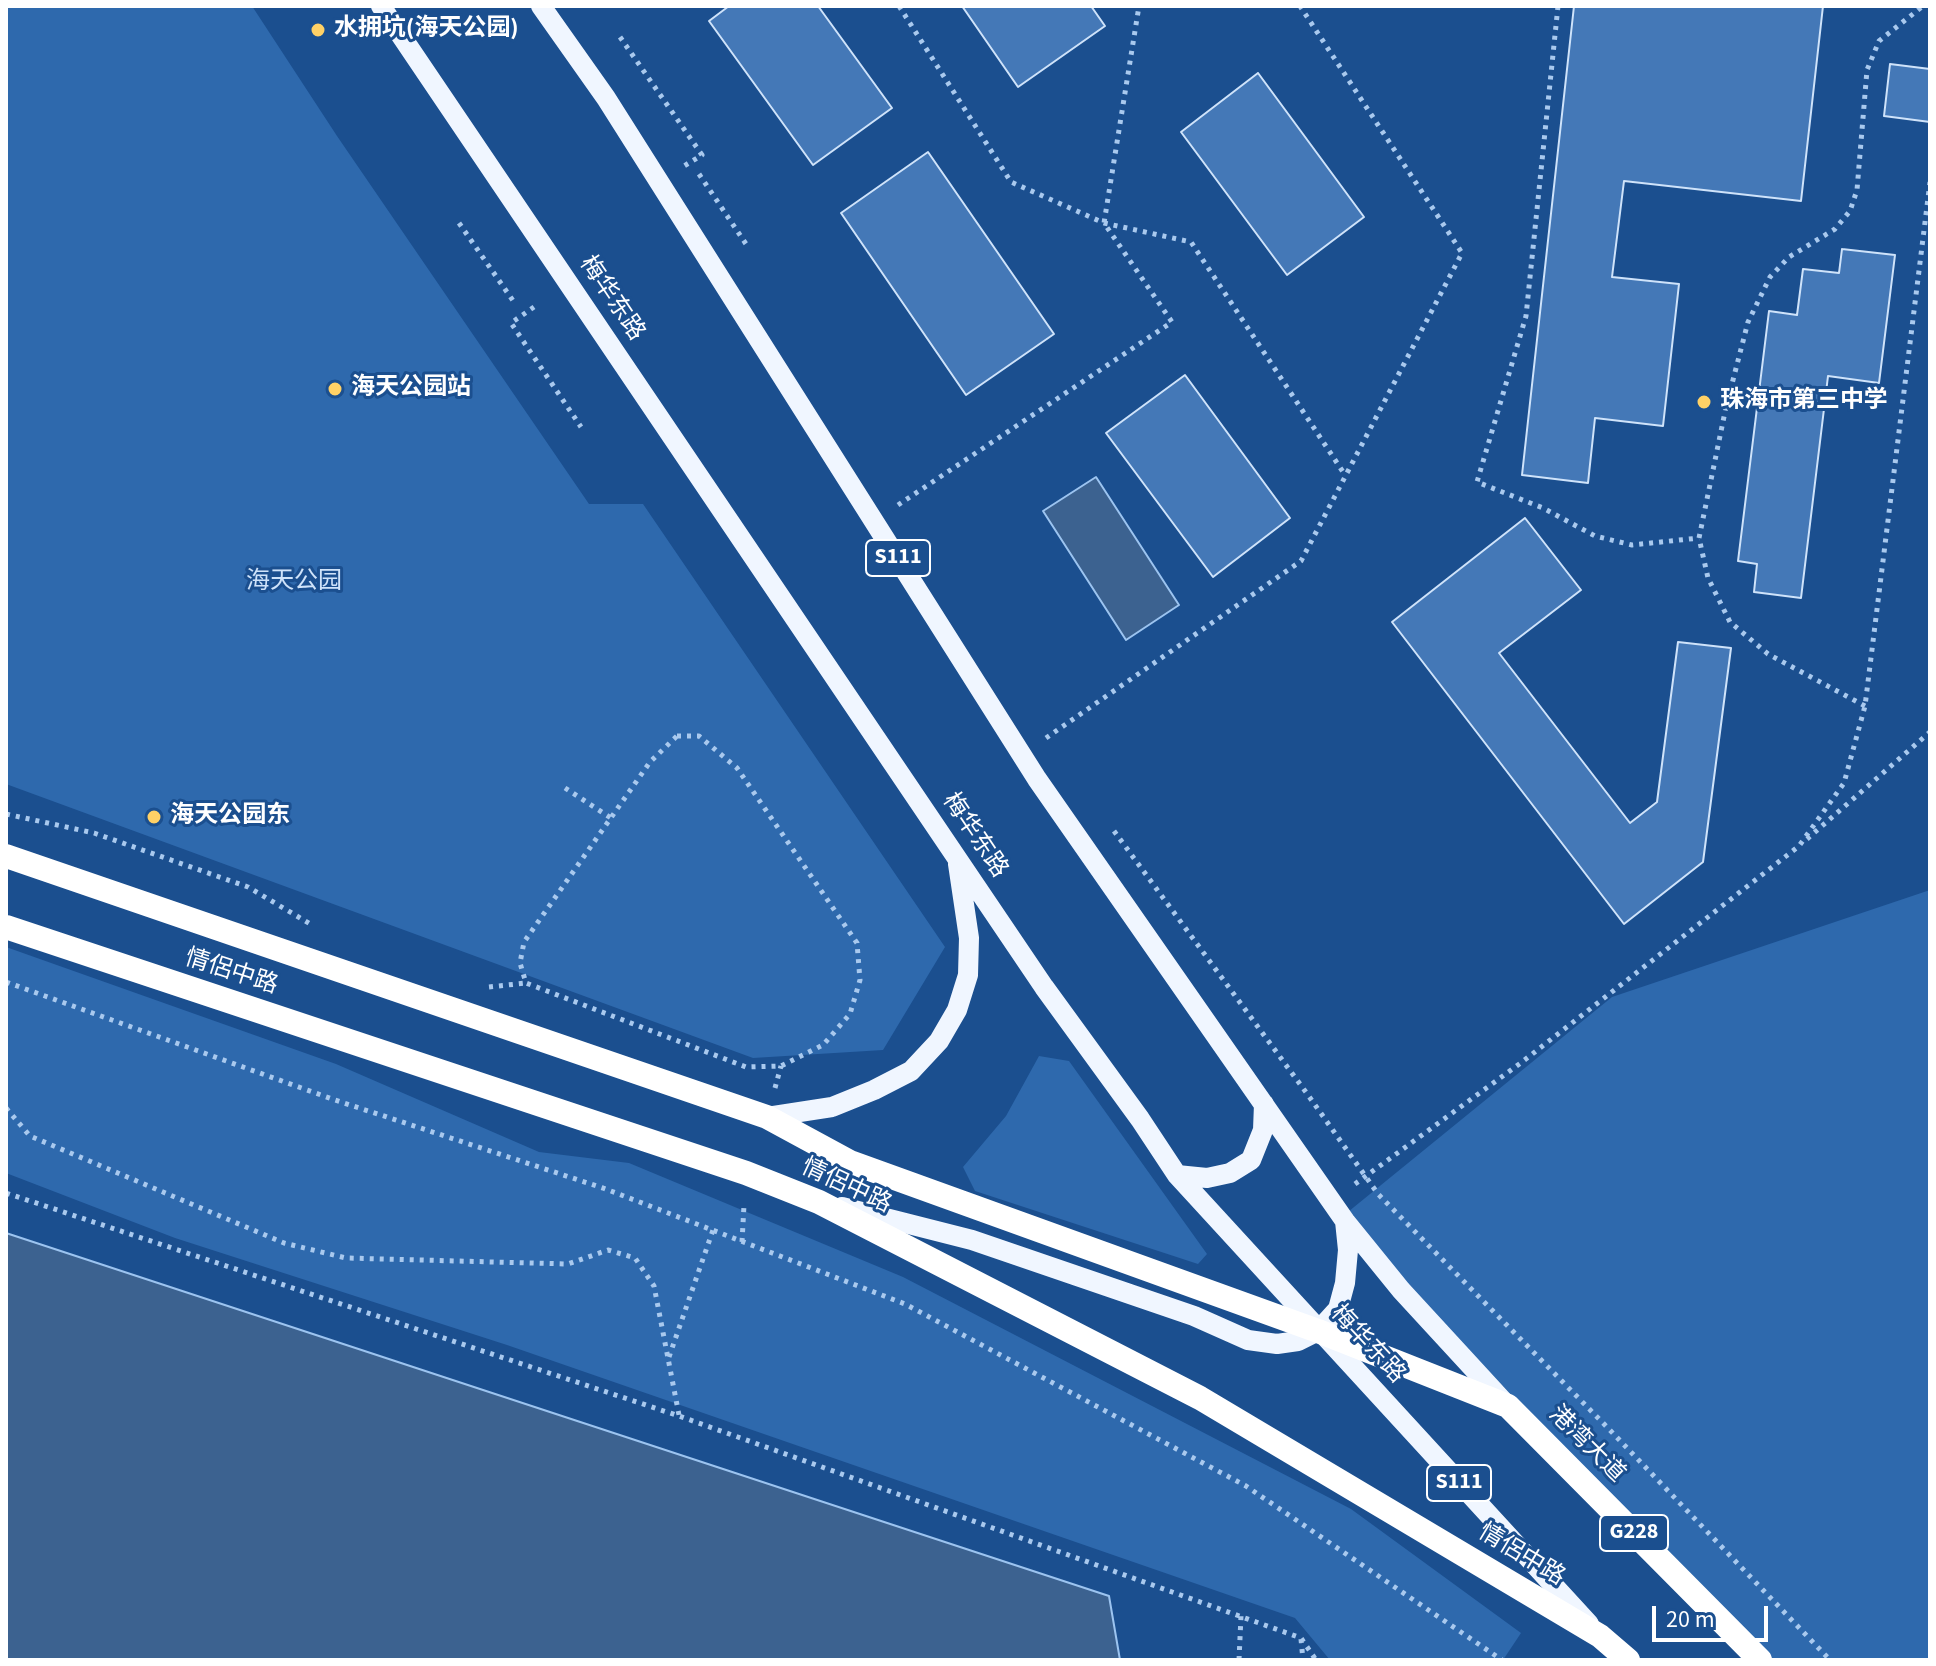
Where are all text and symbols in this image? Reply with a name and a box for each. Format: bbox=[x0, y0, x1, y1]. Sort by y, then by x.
place label: 水拥坑(海天公园) bbox=[334, 16, 519, 44]
marker: 水拥坑(海天公园) bbox=[309, 21, 327, 39]
street label: 梅华东路 bbox=[572, 251, 650, 347]
place label: 海天公园站 bbox=[351, 375, 471, 403]
marker: 海天公园站 bbox=[326, 380, 344, 398]
place label: 珠海市第三中学 bbox=[1720, 388, 1888, 416]
marker: 珠海市第三中学 bbox=[1695, 393, 1713, 411]
road number: S111 bbox=[866, 540, 930, 576]
park label: 海天公园 bbox=[246, 569, 342, 597]
street label: 梅华东路 bbox=[935, 788, 1013, 884]
place label: 海天公园东 bbox=[170, 803, 290, 831]
marker: 海天公园东 bbox=[145, 808, 163, 826]
street label: 情侶中路 bbox=[181, 944, 281, 1002]
street label: 情侶中路 bbox=[796, 1154, 896, 1220]
street label: 梅华东路 bbox=[1324, 1300, 1410, 1390]
street label: 港湾大道 bbox=[1542, 1401, 1630, 1489]
road number: S111 bbox=[1427, 1465, 1491, 1501]
road number: G228 bbox=[1600, 1515, 1668, 1551]
street label: 情侶中路 bbox=[1472, 1519, 1570, 1593]
scale bar bbox=[1656, 1590, 1772, 1640]
text: 20 m bbox=[1666, 1602, 1715, 1637]

